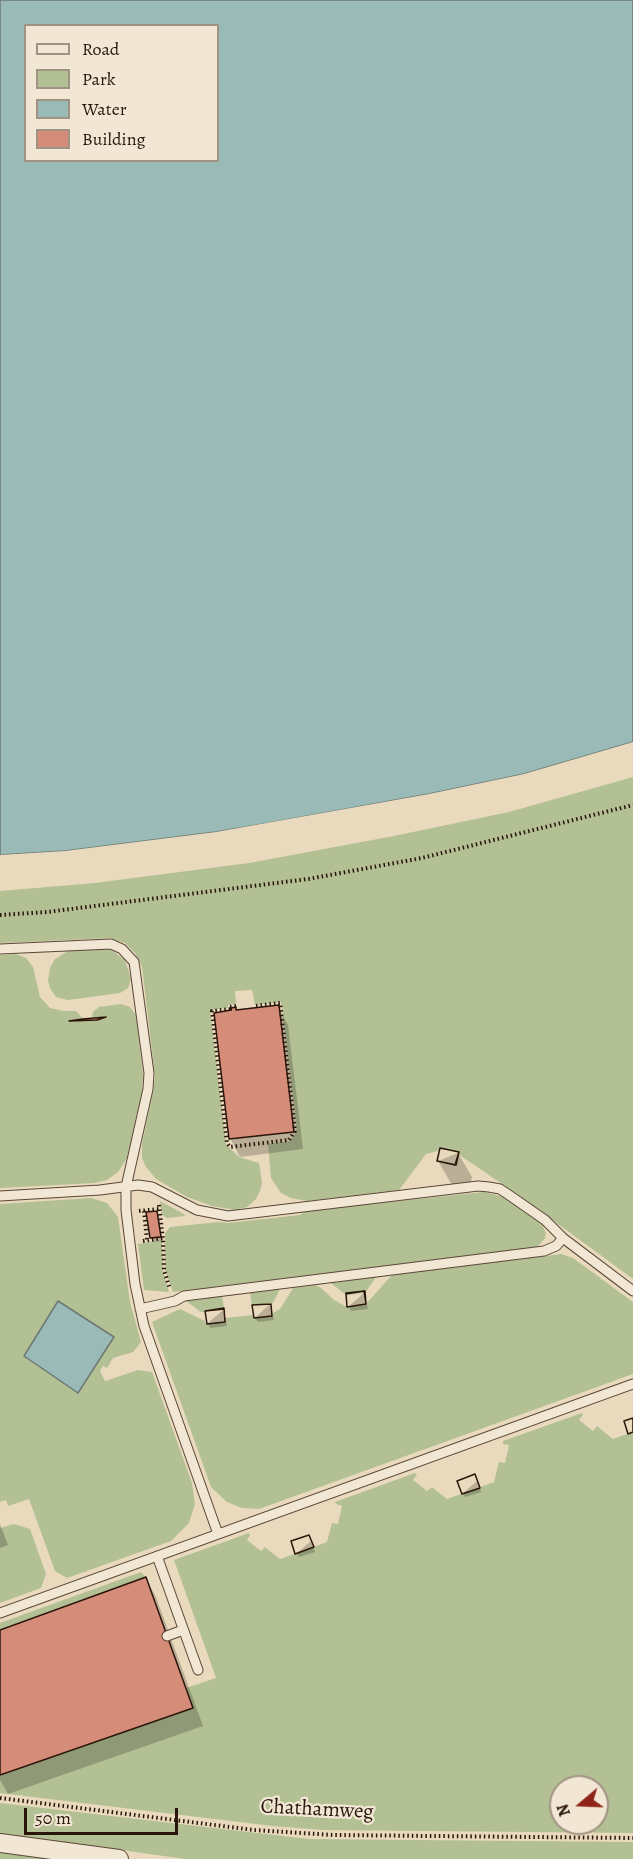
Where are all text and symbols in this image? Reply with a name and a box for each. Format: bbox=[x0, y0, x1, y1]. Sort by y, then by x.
legend bbox=[24, 24, 219, 162]
text: Road bbox=[82, 37, 119, 61]
text: Park bbox=[82, 67, 116, 91]
text: Water bbox=[82, 97, 127, 121]
text: Building bbox=[82, 127, 146, 151]
north arrow bbox=[549, 1775, 609, 1835]
street label: Chathamweg bbox=[260, 1794, 374, 1826]
scale bar bbox=[27, 1796, 182, 1834]
text: N bbox=[552, 1801, 576, 1819]
text: 50 m bbox=[35, 1806, 71, 1830]

